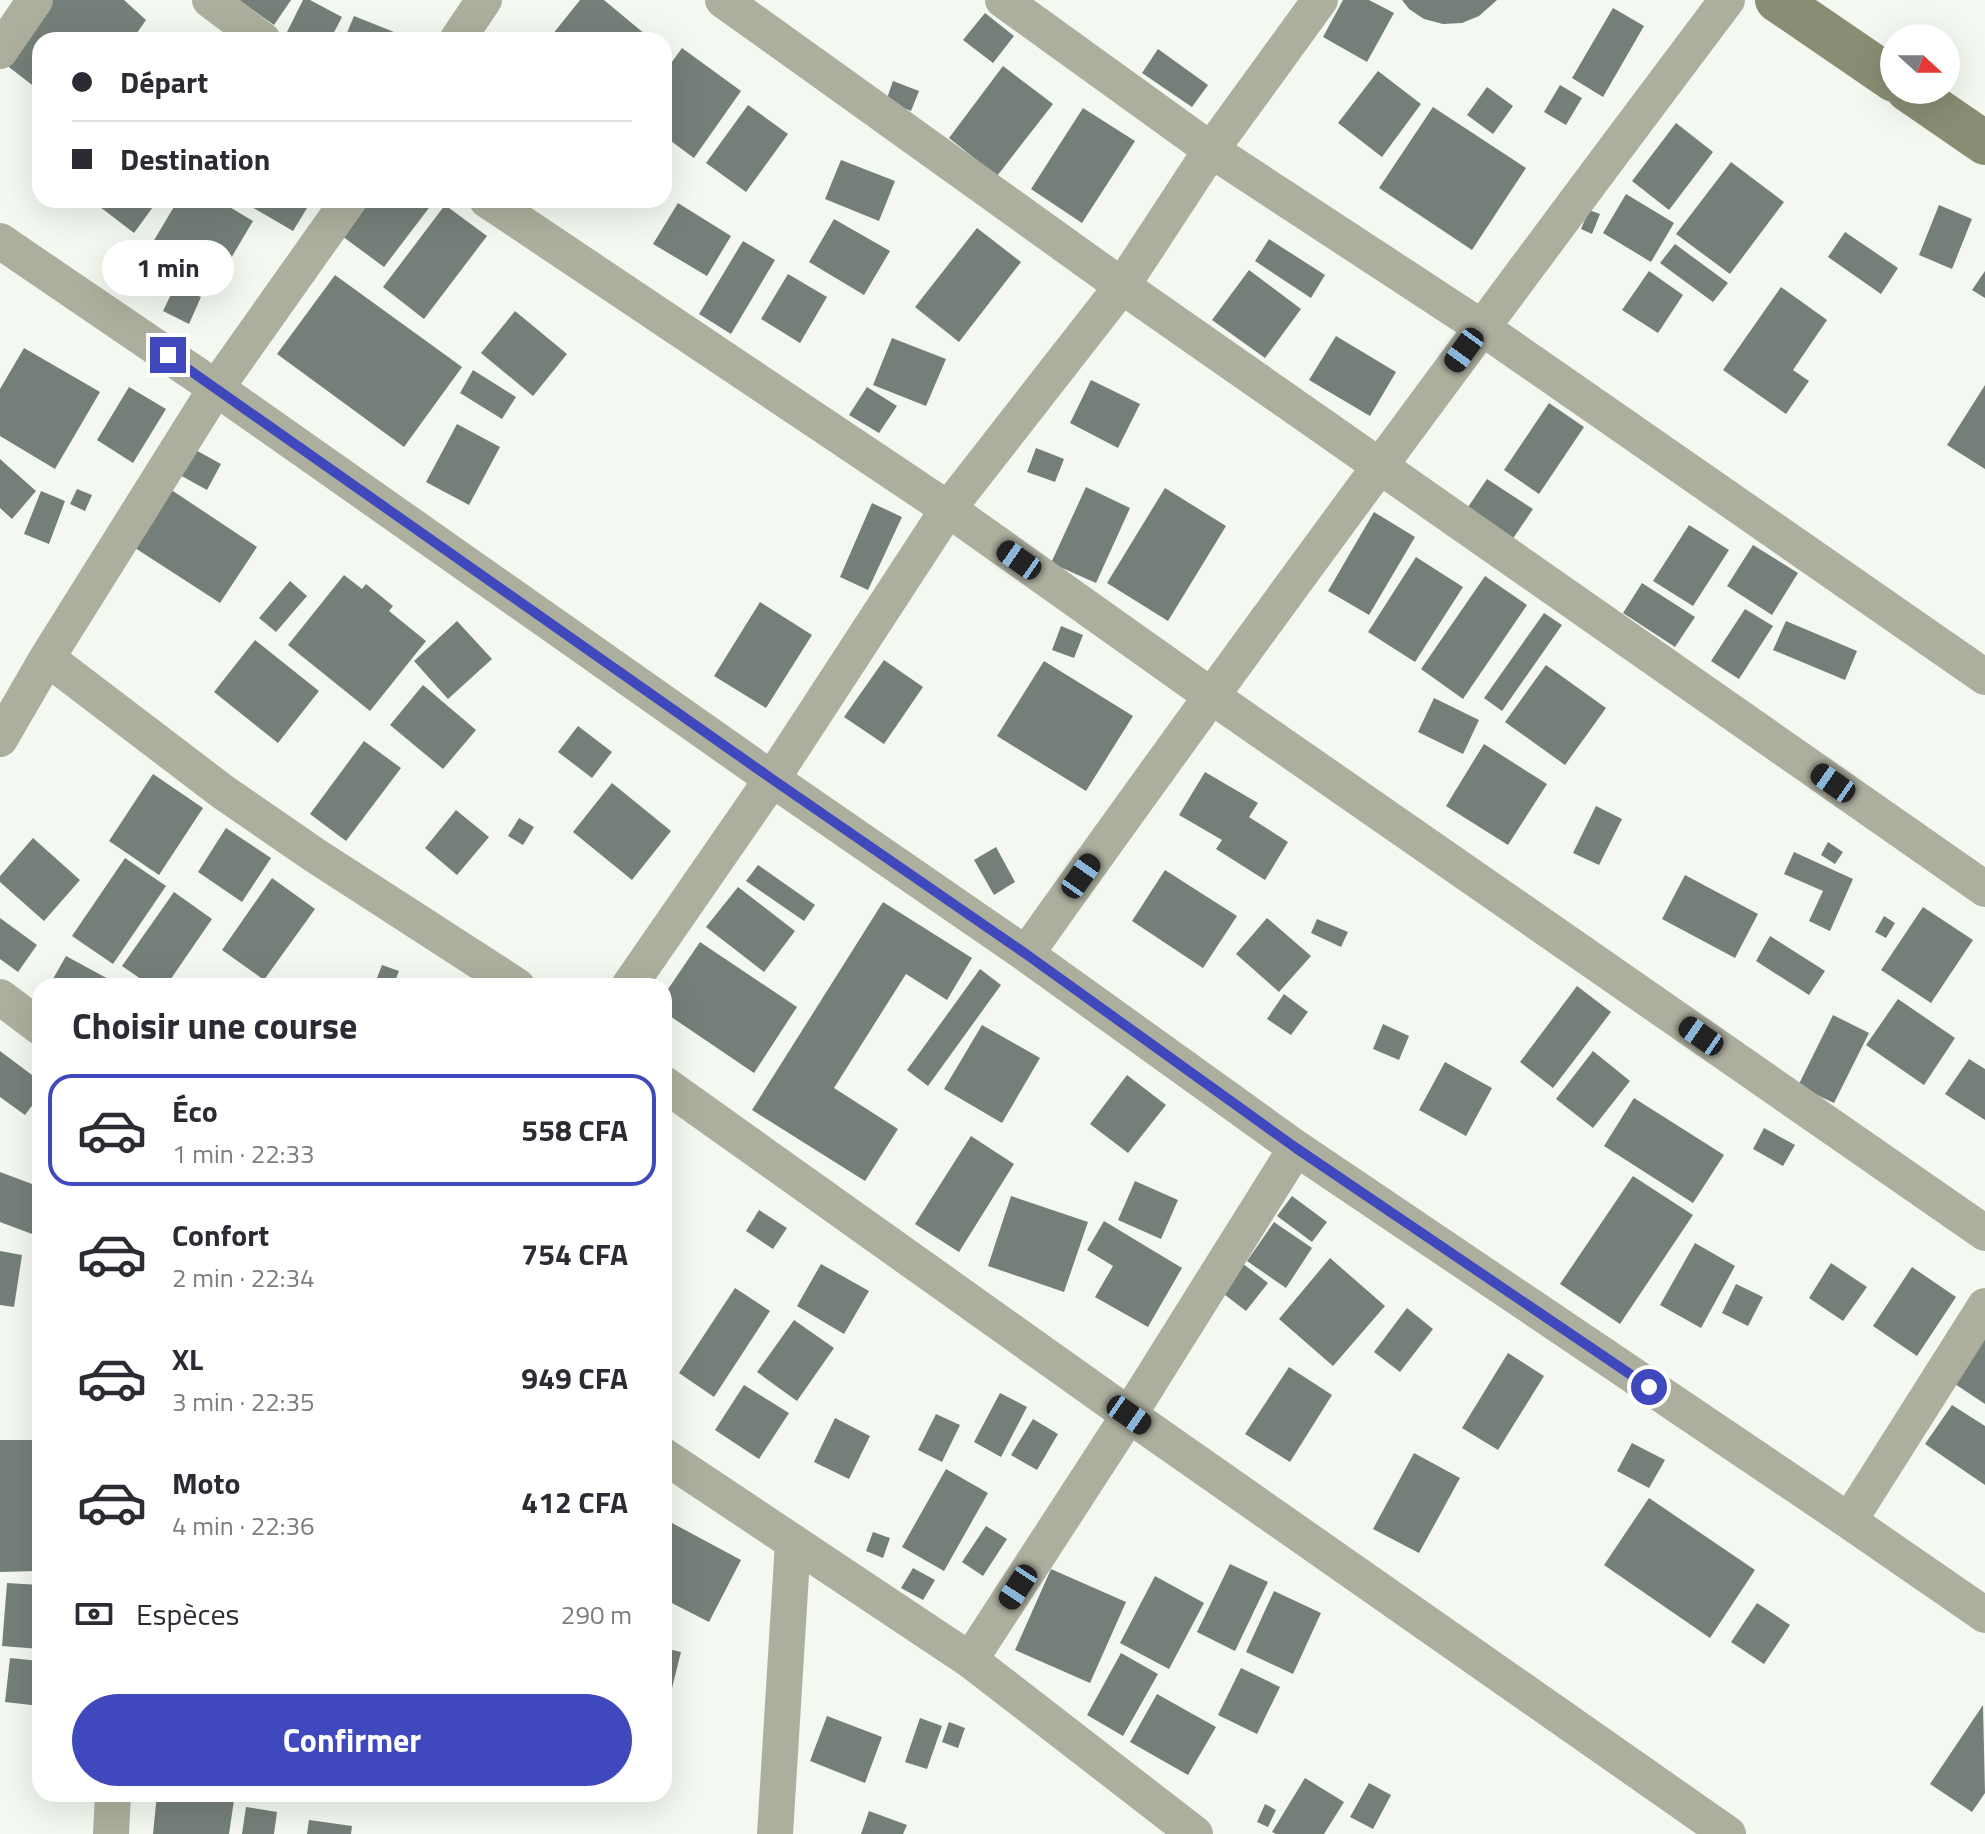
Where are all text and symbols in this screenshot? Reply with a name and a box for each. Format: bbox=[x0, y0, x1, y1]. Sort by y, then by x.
north arrow bbox=[1880, 24, 1960, 104]
map controls bbox=[1880, 24, 1960, 104]
text: Départ bbox=[120, 59, 208, 105]
text: Destination bbox=[120, 136, 270, 182]
callout: 1 min bbox=[102, 239, 234, 295]
text: 1 min bbox=[136, 248, 200, 287]
car bbox=[1440, 324, 1488, 376]
route end bbox=[150, 337, 186, 373]
car bbox=[992, 536, 1046, 584]
car bbox=[1806, 759, 1860, 807]
car bbox=[1057, 849, 1105, 903]
text: Choisir une course bbox=[72, 998, 357, 1053]
car bbox=[1674, 1012, 1728, 1060]
text: Éco bbox=[172, 1088, 218, 1134]
icon: car bbox=[76, 1094, 148, 1166]
text: 558 CFA bbox=[521, 1107, 628, 1153]
text: 1 min · 22:33 bbox=[172, 1134, 315, 1173]
text: Confort bbox=[172, 1212, 269, 1258]
icon: car bbox=[76, 1218, 148, 1290]
text: 754 CFA bbox=[521, 1231, 628, 1277]
text: 2 min · 22:34 bbox=[172, 1258, 315, 1297]
text: XL bbox=[172, 1336, 203, 1382]
icon: car bbox=[76, 1342, 148, 1414]
text: 949 CFA bbox=[521, 1355, 628, 1401]
route start bbox=[1631, 1369, 1667, 1405]
text: 3 min · 22:35 bbox=[172, 1382, 315, 1421]
car bbox=[1102, 1391, 1156, 1439]
text: Moto bbox=[172, 1460, 240, 1506]
icon: car bbox=[76, 1466, 148, 1538]
text: 412 CFA bbox=[521, 1479, 628, 1525]
text: 4 min · 22:36 bbox=[172, 1506, 315, 1545]
car bbox=[995, 1560, 1041, 1614]
text: Espèces bbox=[136, 1591, 240, 1637]
icon: cash bbox=[72, 1592, 116, 1636]
text: 290 m bbox=[561, 1595, 632, 1634]
button: Confirmer bbox=[72, 1694, 632, 1786]

